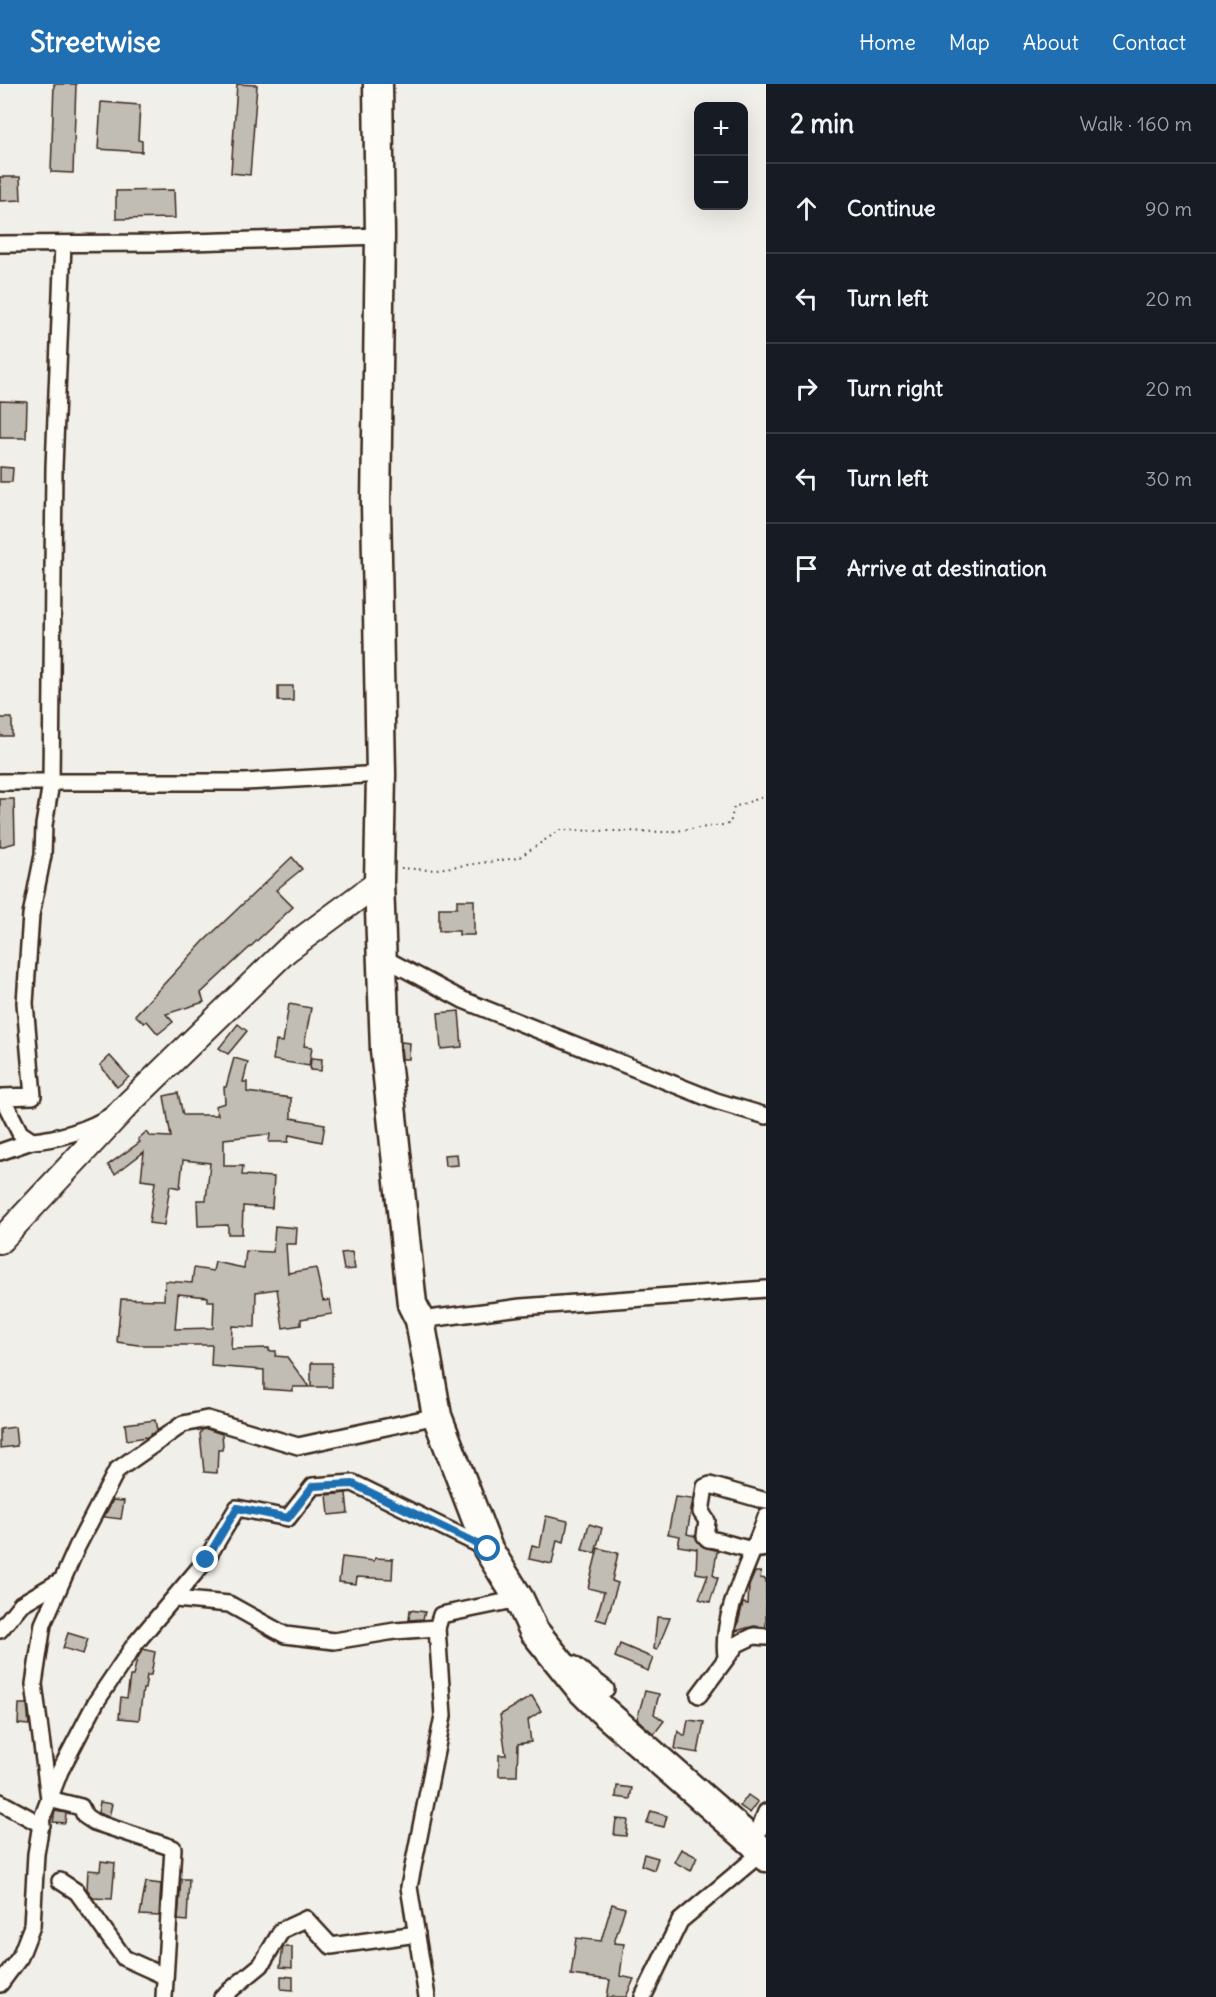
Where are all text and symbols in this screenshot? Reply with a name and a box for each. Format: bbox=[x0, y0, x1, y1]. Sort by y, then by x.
text: Streetwise bbox=[30, 24, 161, 60]
text: Home bbox=[859, 29, 916, 56]
text: Map bbox=[949, 29, 990, 56]
text: About bbox=[1023, 29, 1079, 56]
text: Contact bbox=[1112, 29, 1186, 56]
map controls bbox=[694, 102, 748, 210]
button: + bbox=[694, 102, 748, 156]
text: 2 min bbox=[790, 107, 854, 140]
text: Walk · 160 m bbox=[1079, 111, 1192, 136]
button: − bbox=[694, 156, 748, 210]
icon: ahead bbox=[790, 192, 823, 225]
text: Continue bbox=[847, 194, 936, 222]
text: 90 m bbox=[1145, 196, 1192, 221]
icon: left bbox=[790, 282, 823, 315]
text: Turn left bbox=[847, 284, 928, 312]
text: 20 m bbox=[1146, 286, 1192, 311]
icon: right bbox=[790, 372, 823, 405]
text: Turn right bbox=[847, 374, 943, 402]
text: 20 m bbox=[1146, 376, 1192, 401]
icon: left bbox=[790, 462, 823, 495]
text: Turn left bbox=[847, 464, 928, 492]
text: 30 m bbox=[1145, 466, 1192, 491]
icon: arrive bbox=[790, 552, 823, 585]
text: Arrive at destination bbox=[847, 554, 1047, 582]
route start bbox=[474, 1535, 500, 1561]
route end bbox=[192, 1546, 218, 1572]

